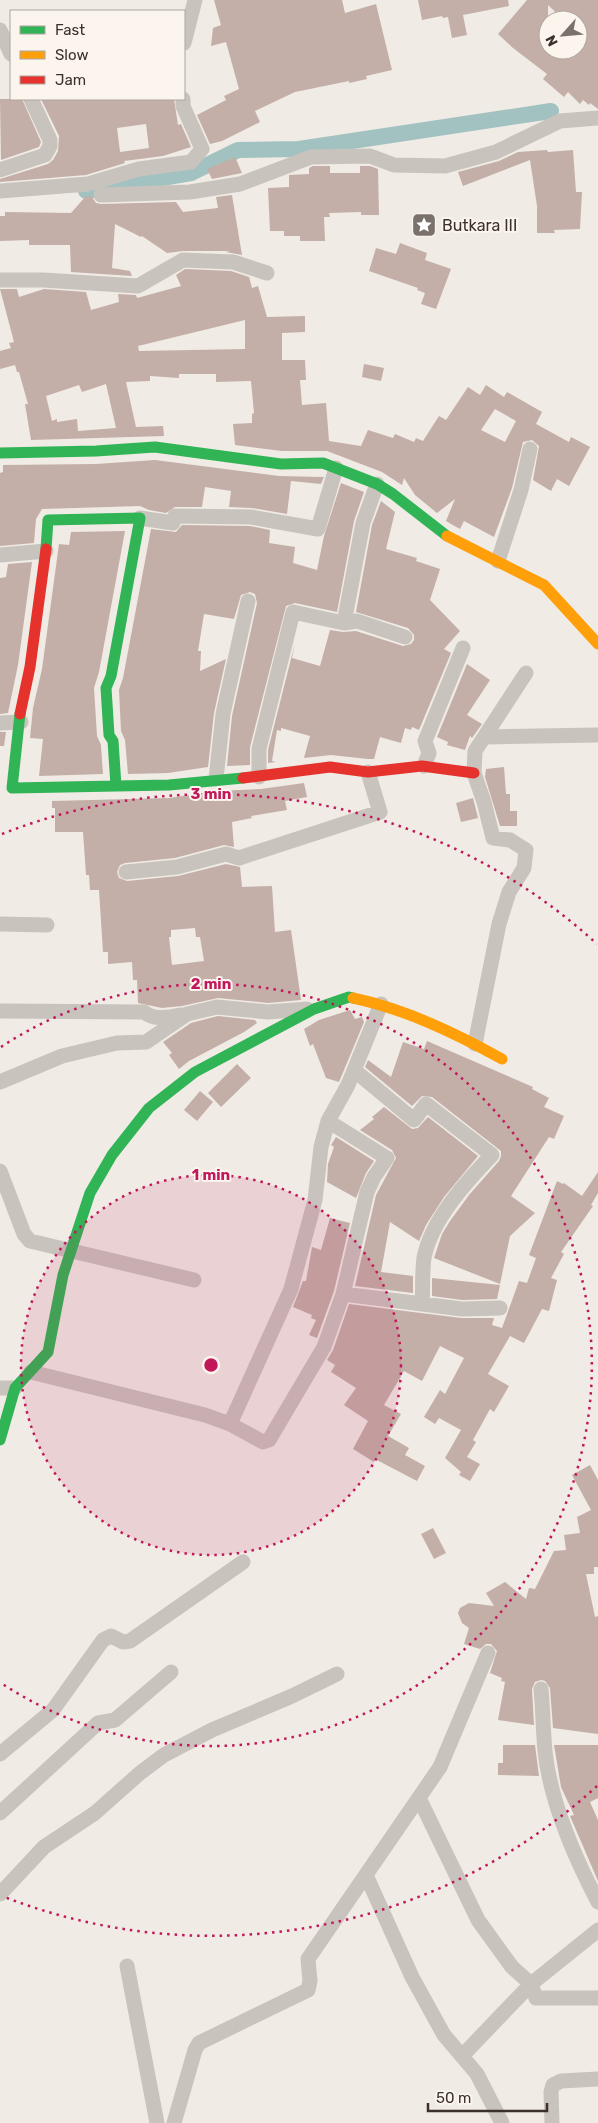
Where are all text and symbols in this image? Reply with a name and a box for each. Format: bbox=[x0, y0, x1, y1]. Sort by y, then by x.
legend bbox=[10, 10, 185, 100]
north arrow bbox=[538, 10, 588, 60]
text: Fast bbox=[55, 21, 85, 39]
text: N bbox=[542, 32, 562, 49]
text: Slow bbox=[55, 46, 88, 64]
text: Jam bbox=[55, 71, 86, 89]
place icon: Butkara III bbox=[411, 212, 437, 238]
place label: Butkara III bbox=[442, 216, 517, 235]
text: 3 min bbox=[191, 785, 231, 803]
text: 2 min bbox=[191, 975, 231, 993]
text: 1 min bbox=[192, 1166, 230, 1184]
centre of rings bbox=[202, 1356, 220, 1374]
scale bar bbox=[428, 2080, 547, 2112]
text: 50 m bbox=[436, 2089, 471, 2107]

